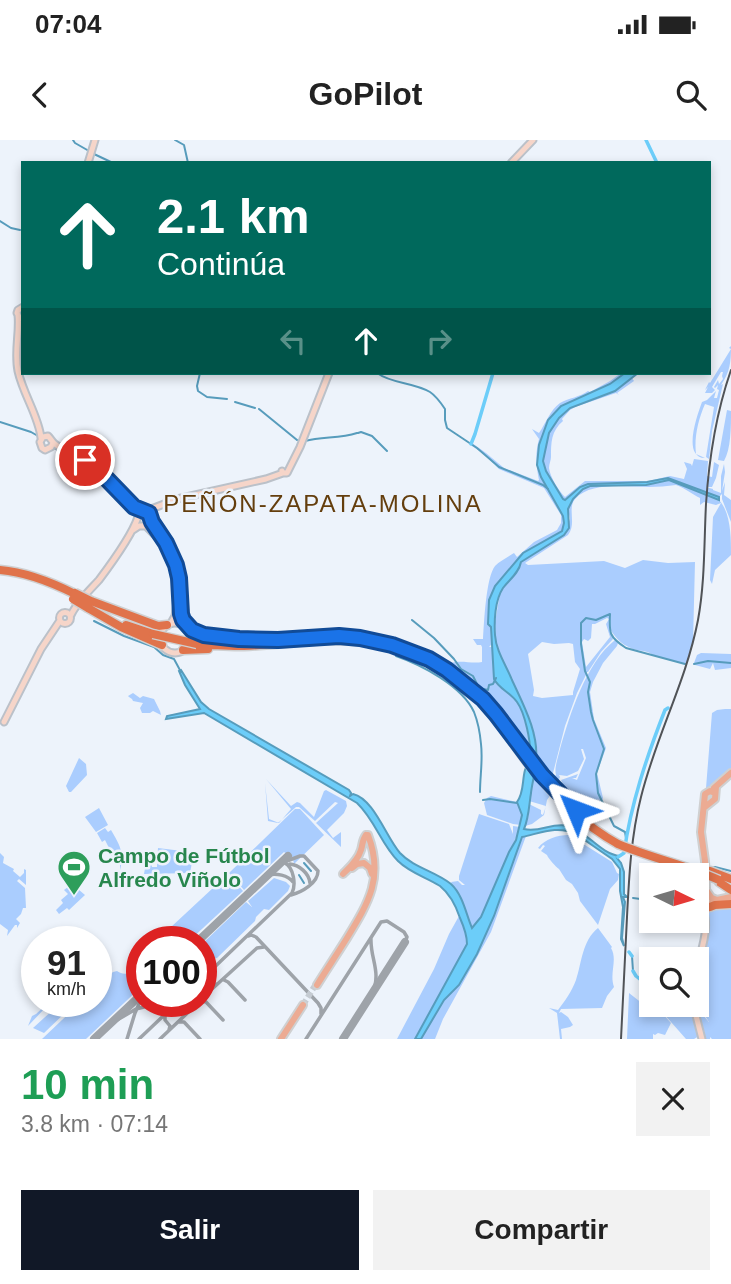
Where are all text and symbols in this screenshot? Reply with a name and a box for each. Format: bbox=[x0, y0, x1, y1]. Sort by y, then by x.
text: 07:04 bbox=[35, 9, 102, 39]
icon: back bbox=[21, 76, 59, 114]
text: GoPilot bbox=[309, 76, 422, 112]
icon: search bbox=[672, 76, 710, 114]
icon: ahead bbox=[42, 189, 133, 280]
text: 2.1 km bbox=[157, 189, 310, 243]
text: Continúa bbox=[157, 246, 285, 282]
icon: left bbox=[274, 322, 312, 360]
icon: ahead bbox=[347, 322, 385, 360]
icon: right bbox=[420, 322, 458, 360]
pin bbox=[55, 430, 115, 490]
icon: arrive bbox=[66, 441, 104, 479]
district label: PEÑÓN-ZAPATA-MOLINA bbox=[163, 490, 483, 517]
position arrow bbox=[539, 773, 613, 847]
place label: Campo de Fútbol Alfredo Viñolo bbox=[98, 844, 270, 891]
sports icon: Campo de Fútbol Alfredo Viñolo bbox=[55, 848, 93, 897]
north arrow bbox=[639, 863, 709, 933]
map controls bbox=[639, 863, 709, 1017]
speed limit sign: 100 bbox=[126, 926, 217, 1017]
text: 91 bbox=[47, 943, 86, 982]
button: search bbox=[639, 947, 709, 1017]
text: km/h bbox=[47, 979, 86, 999]
text: 10 min bbox=[21, 1061, 154, 1108]
button: close bbox=[636, 1062, 710, 1136]
text: 3.8 km · 07:14 bbox=[21, 1111, 168, 1137]
button: Salir bbox=[21, 1190, 359, 1270]
button: Compartir bbox=[373, 1190, 710, 1270]

